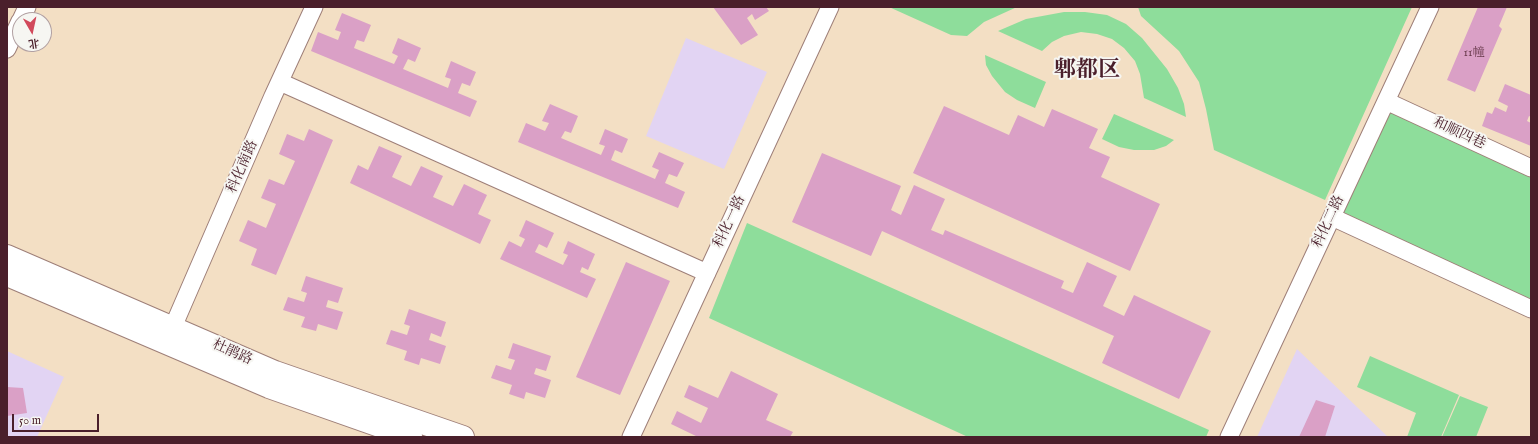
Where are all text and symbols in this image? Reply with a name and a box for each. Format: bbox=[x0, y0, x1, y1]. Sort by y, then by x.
north arrow bbox=[12, 12, 52, 52]
text: 北 bbox=[27, 35, 40, 51]
house number: 11幢 bbox=[1464, 47, 1484, 61]
district label: 郫都区 bbox=[1054, 58, 1120, 84]
street label: 和顺四巷 bbox=[1430, 115, 1488, 153]
street label: 科化南路 bbox=[224, 138, 262, 196]
street label: 科化一路 bbox=[711, 193, 749, 251]
street label: 科化二路 bbox=[1310, 193, 1348, 251]
street label: 杜鹃路 bbox=[209, 337, 255, 369]
scale bar bbox=[14, 406, 101, 432]
text: 50 m bbox=[19, 413, 41, 428]

